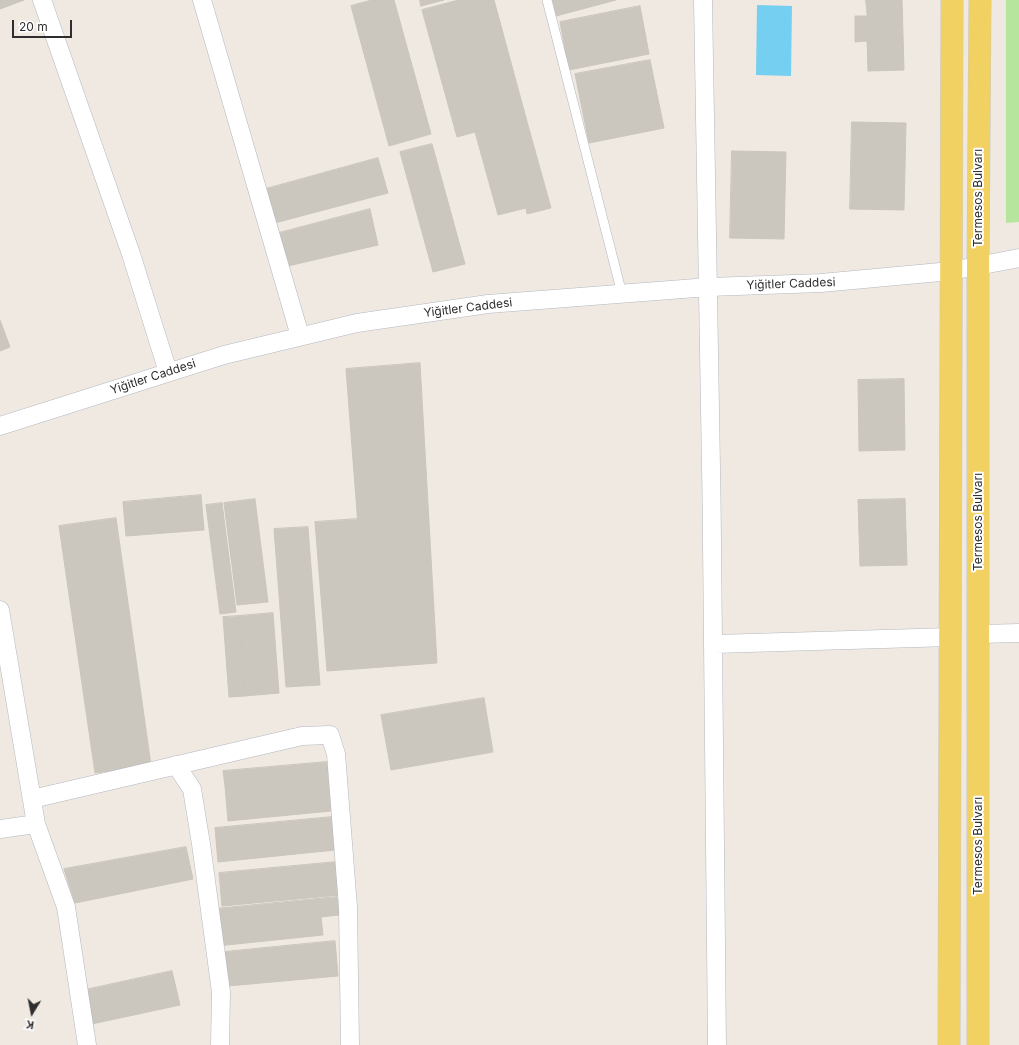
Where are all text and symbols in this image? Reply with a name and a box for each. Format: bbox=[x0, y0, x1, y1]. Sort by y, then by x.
scale bar bbox=[14, 12, 74, 38]
text: 20 m bbox=[19, 19, 48, 34]
street label: Termesos Bulvarı bbox=[971, 149, 985, 247]
street label: Yiğitler Caddesi bbox=[746, 275, 836, 293]
street label: Yiğitler Caddesi bbox=[423, 295, 513, 321]
street label: Yiğitler Caddesi bbox=[108, 356, 198, 398]
street label: Termesos Bulvarı bbox=[971, 473, 985, 571]
street label: Termesos Bulvarı bbox=[971, 797, 985, 895]
north arrow bbox=[12, 993, 52, 1033]
text: K bbox=[25, 1017, 35, 1032]

